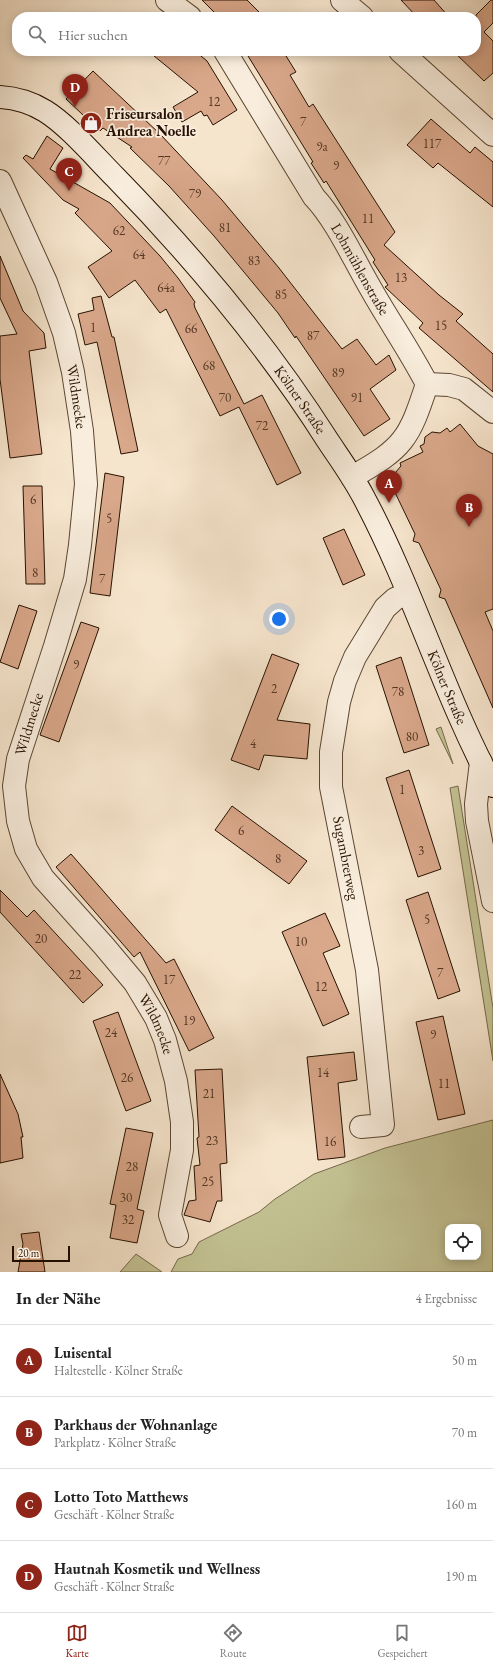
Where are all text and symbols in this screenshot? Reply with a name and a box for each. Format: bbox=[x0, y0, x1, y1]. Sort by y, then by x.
search box bbox=[12, 12, 481, 56]
icon: search bbox=[26, 23, 48, 45]
text: Hier suchen bbox=[58, 25, 128, 44]
pin: D bbox=[62, 74, 88, 107]
house number: 12 bbox=[208, 93, 221, 110]
place label: Friseursalon Andrea Noelle bbox=[105, 104, 196, 140]
shop icon: Friseursalon Andrea Noelle bbox=[78, 110, 104, 136]
house number: 7 bbox=[300, 113, 307, 130]
house number: 117 bbox=[423, 135, 442, 152]
house number: 9a bbox=[316, 138, 329, 155]
house number: 77 bbox=[158, 152, 171, 169]
house number: 9 bbox=[333, 157, 340, 174]
pin: C bbox=[56, 158, 82, 191]
house number: 79 bbox=[189, 185, 202, 202]
house number: 11 bbox=[362, 210, 374, 227]
house number: 81 bbox=[219, 219, 231, 236]
street label: Lohmühlenstraße bbox=[327, 219, 394, 319]
house number: 62 bbox=[113, 222, 126, 239]
house number: 64 bbox=[133, 246, 146, 263]
house number: 83 bbox=[248, 252, 260, 269]
house number: 13 bbox=[395, 269, 407, 286]
house number: 64a bbox=[157, 279, 176, 296]
house number: 85 bbox=[275, 286, 287, 303]
house number: 15 bbox=[435, 317, 447, 334]
house number: 1 bbox=[90, 319, 96, 336]
house number: 66 bbox=[185, 320, 197, 337]
house number: 87 bbox=[307, 327, 320, 344]
house number: 68 bbox=[203, 357, 215, 374]
street label: Kölner Straße bbox=[270, 361, 331, 437]
street label: Wildmecke bbox=[63, 362, 92, 430]
house number: 89 bbox=[332, 364, 345, 381]
house number: 70 bbox=[219, 389, 231, 406]
house number: 91 bbox=[351, 389, 363, 406]
house number: 72 bbox=[256, 417, 269, 434]
pin: A bbox=[376, 470, 402, 503]
house number: 6 bbox=[30, 491, 36, 508]
pin: B bbox=[456, 494, 482, 527]
house number: 5 bbox=[106, 510, 112, 527]
house number: 8 bbox=[32, 564, 38, 581]
house number: 7 bbox=[99, 570, 106, 587]
your location bbox=[269, 609, 289, 629]
street label: Kölner Straße bbox=[424, 647, 472, 727]
house number: 9 bbox=[73, 656, 80, 673]
house number: 2 bbox=[271, 680, 278, 697]
house number: 78 bbox=[392, 683, 404, 700]
street label: Wildmecke bbox=[10, 690, 47, 758]
house number: 80 bbox=[406, 728, 418, 745]
house number: 4 bbox=[250, 735, 257, 752]
house number: 1 bbox=[399, 781, 405, 798]
street label: Sugambrerweg bbox=[329, 814, 364, 902]
house number: 6 bbox=[238, 822, 244, 839]
house number: 3 bbox=[418, 842, 424, 859]
house number: 8 bbox=[275, 850, 281, 867]
house number: 5 bbox=[424, 911, 430, 928]
house number: 20 bbox=[35, 930, 47, 947]
house number: 10 bbox=[295, 933, 307, 950]
house number: 7 bbox=[437, 964, 444, 981]
house number: 22 bbox=[69, 966, 82, 983]
house number: 17 bbox=[163, 971, 176, 988]
house number: 12 bbox=[315, 978, 328, 995]
street label: Wildmecke bbox=[135, 990, 178, 1056]
house number: 19 bbox=[183, 1012, 196, 1029]
house number: 24 bbox=[105, 1024, 118, 1041]
house number: 9 bbox=[430, 1026, 437, 1043]
house number: 14 bbox=[317, 1064, 330, 1081]
house number: 26 bbox=[121, 1069, 133, 1086]
house number: 11 bbox=[438, 1075, 450, 1092]
house number: 21 bbox=[203, 1085, 215, 1102]
house number: 23 bbox=[206, 1132, 218, 1149]
house number: 16 bbox=[324, 1133, 336, 1150]
house number: 28 bbox=[126, 1158, 138, 1175]
house number: 25 bbox=[202, 1173, 214, 1190]
house number: 30 bbox=[120, 1189, 132, 1206]
house number: 32 bbox=[122, 1211, 135, 1228]
map controls bbox=[445, 1224, 481, 1260]
button: locate bbox=[445, 1224, 481, 1260]
scale bar bbox=[12, 1244, 70, 1263]
text: 20 m bbox=[18, 1246, 39, 1260]
text: In der Nähe bbox=[16, 1287, 101, 1309]
text: 4 Ergebnisse bbox=[416, 1290, 477, 1307]
text: Luisental bbox=[54, 1343, 112, 1362]
text: A bbox=[24, 1352, 34, 1369]
text: 50 m bbox=[452, 1352, 477, 1369]
text: Haltestelle · Kölner Straße bbox=[54, 1362, 183, 1379]
text: Parkhaus der Wohnanlage bbox=[54, 1415, 217, 1434]
text: B bbox=[25, 1424, 33, 1441]
text: 70 m bbox=[452, 1424, 477, 1441]
text: Parkplatz · Kölner Straße bbox=[54, 1434, 176, 1451]
text: Lotto Toto Matthews bbox=[54, 1487, 188, 1506]
text: C bbox=[24, 1496, 34, 1513]
text: 160 m bbox=[446, 1496, 477, 1513]
text: Geschäft · Kölner Straße bbox=[54, 1506, 174, 1523]
text: Hautnah Kosmetik und Wellness bbox=[54, 1559, 260, 1578]
text: D bbox=[24, 1568, 34, 1585]
text: 190 m bbox=[446, 1568, 477, 1585]
text: Geschäft · Kölner Straße bbox=[54, 1578, 174, 1595]
tab: Karte bbox=[65, 1622, 89, 1660]
tab: Route bbox=[220, 1622, 247, 1660]
tab: Gespeichert bbox=[377, 1622, 428, 1660]

